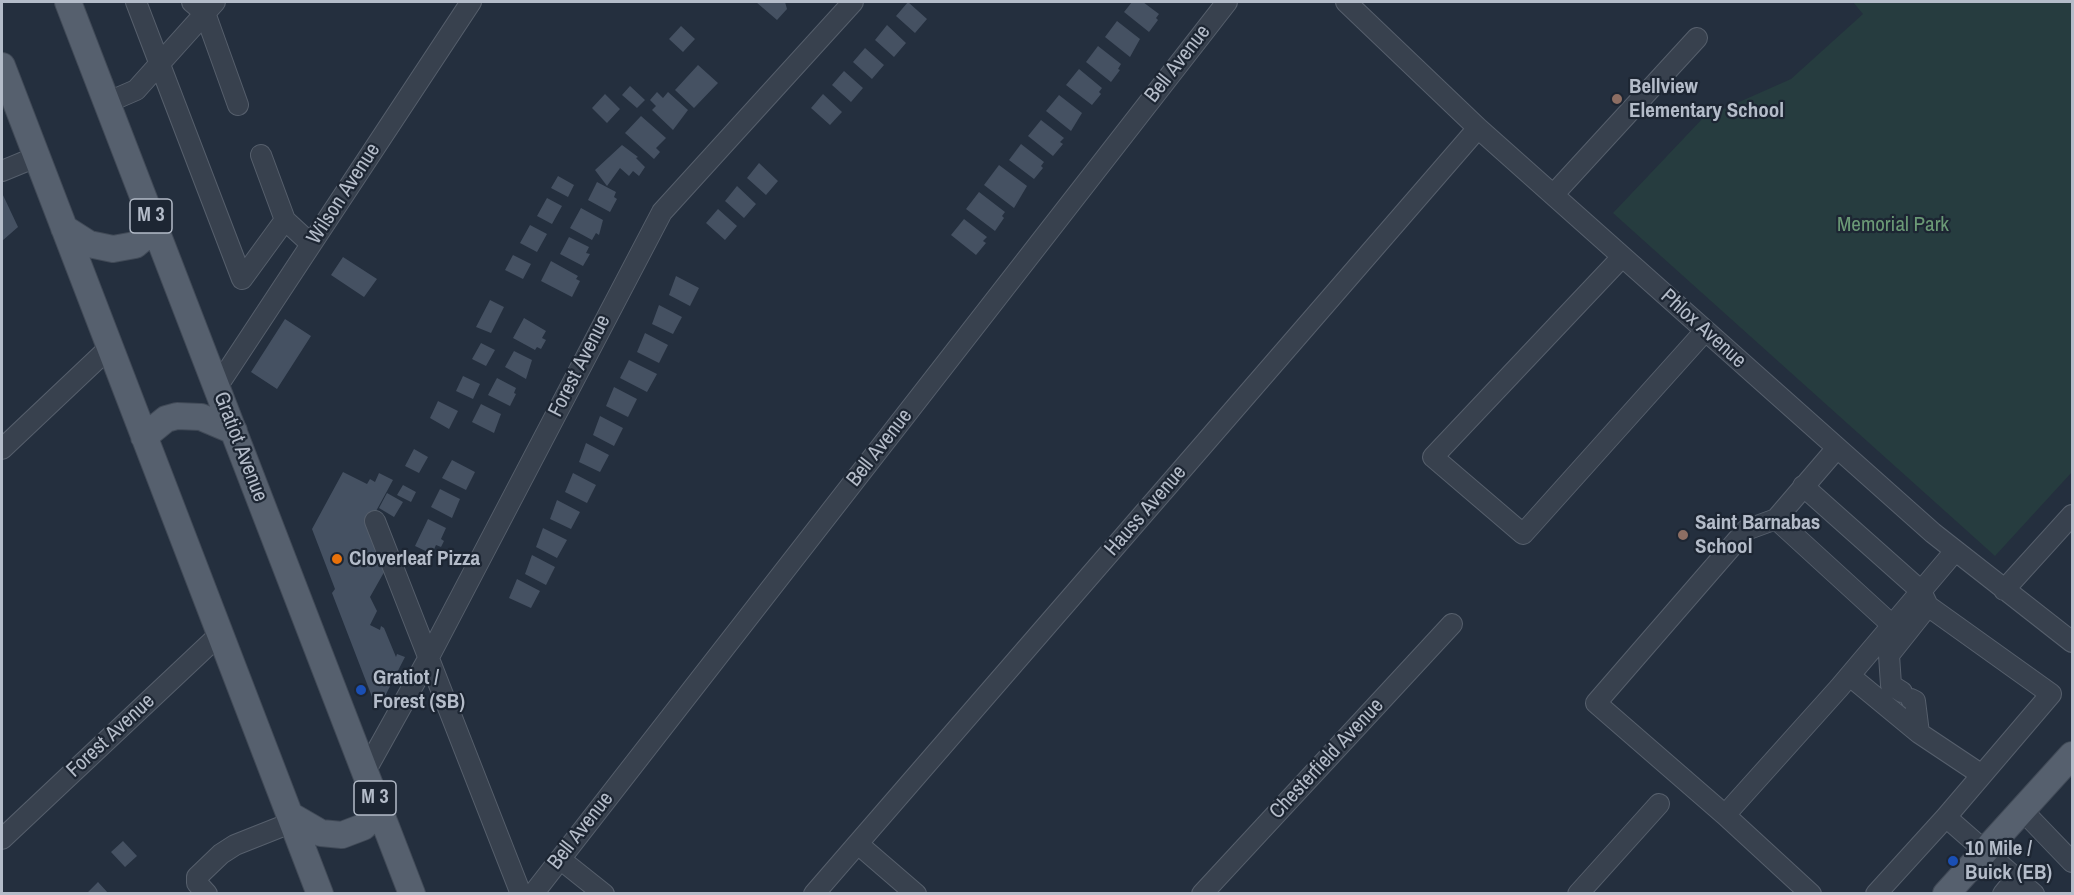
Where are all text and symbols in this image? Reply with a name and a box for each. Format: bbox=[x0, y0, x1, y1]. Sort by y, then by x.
street label: Bell Avenue bbox=[1140, 20, 1216, 108]
place label: Bellview Elementary School bbox=[1629, 74, 1784, 124]
marker: Bellview Elementary School bbox=[1610, 92, 1624, 106]
street label: Wilson Avenue bbox=[302, 139, 386, 249]
road number: M 3 bbox=[130, 199, 172, 233]
park label: Memorial Park bbox=[1837, 212, 1949, 238]
street label: Phlox Avenue bbox=[1655, 284, 1751, 374]
street label: Forest Avenue bbox=[544, 311, 616, 421]
street label: Gratiot Avenue bbox=[208, 389, 272, 505]
street label: Bell Avenue bbox=[842, 404, 918, 492]
street label: Hauss Avenue bbox=[1100, 461, 1192, 561]
place label: Saint Barnabas School bbox=[1695, 510, 1820, 560]
marker: Saint Barnabas School bbox=[1676, 528, 1690, 542]
place label: Cloverleaf Pizza bbox=[349, 546, 480, 572]
marker: Cloverleaf Pizza bbox=[330, 552, 344, 566]
place label: Gratiot / Forest (SB) bbox=[373, 665, 465, 715]
marker: Gratiot / Forest (SB) bbox=[354, 683, 368, 697]
street label: Forest Avenue bbox=[62, 689, 160, 783]
street label: Chesterfield Avenue bbox=[1265, 693, 1389, 825]
road number: M 3 bbox=[354, 781, 396, 815]
street label: Bell Avenue bbox=[543, 787, 619, 875]
place label: 10 Mile / Buick (EB) bbox=[1965, 836, 2052, 886]
marker: 10 Mile / Buick (EB) bbox=[1946, 854, 1960, 868]

